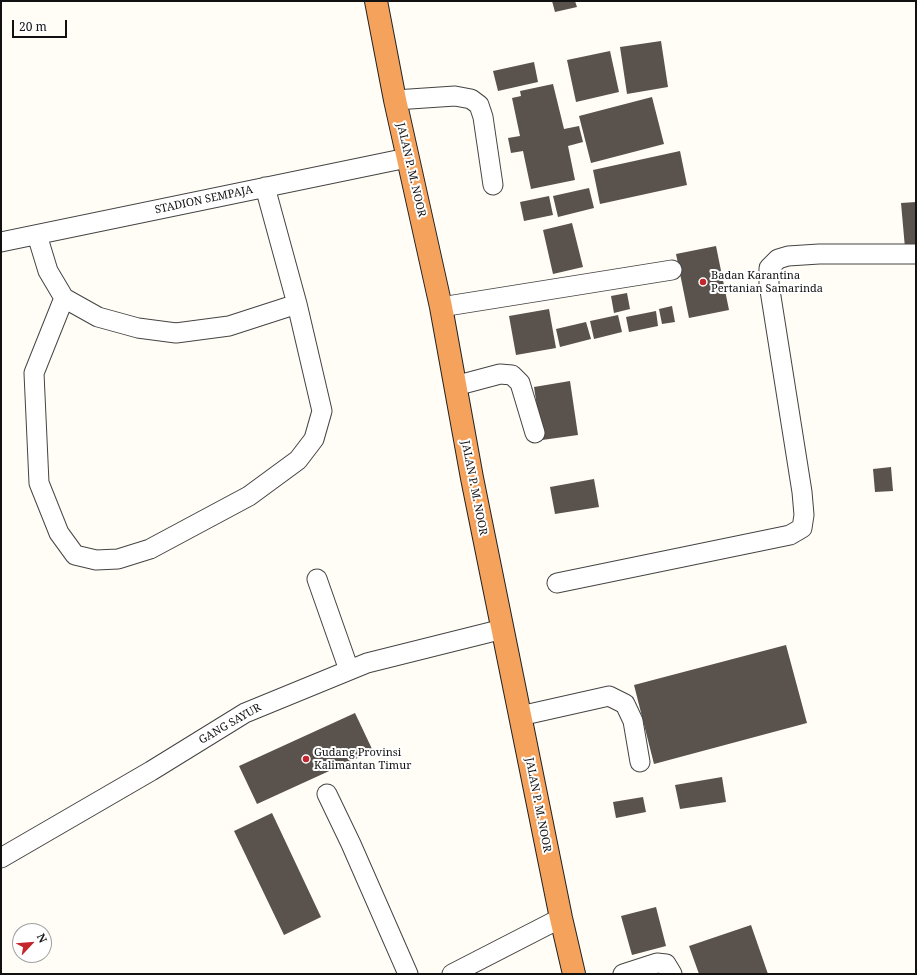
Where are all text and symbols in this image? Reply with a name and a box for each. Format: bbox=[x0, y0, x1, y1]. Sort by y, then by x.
scale bar bbox=[14, 12, 69, 38]
text: 20 m bbox=[19, 18, 47, 35]
street label: JALAN P. M. NOOR bbox=[394, 122, 428, 218]
street label: STADION SEMPAJA bbox=[154, 183, 254, 217]
place label: Badan Karantina Pertanian Samarinda bbox=[711, 269, 823, 295]
marker: Badan Karantina Pertanian Samarinda bbox=[698, 277, 708, 287]
street label: JALAN P. M. NOOR bbox=[458, 439, 490, 537]
street label: GANG SAYUR bbox=[197, 701, 263, 747]
place label: Gudang Provinsi Kalimantan Timur bbox=[314, 746, 411, 772]
marker: Gudang Provinsi Kalimantan Timur bbox=[301, 754, 311, 764]
street label: JALAN P. M. NOOR bbox=[522, 756, 554, 854]
north arrow bbox=[12, 923, 52, 963]
text: N bbox=[34, 931, 51, 945]

